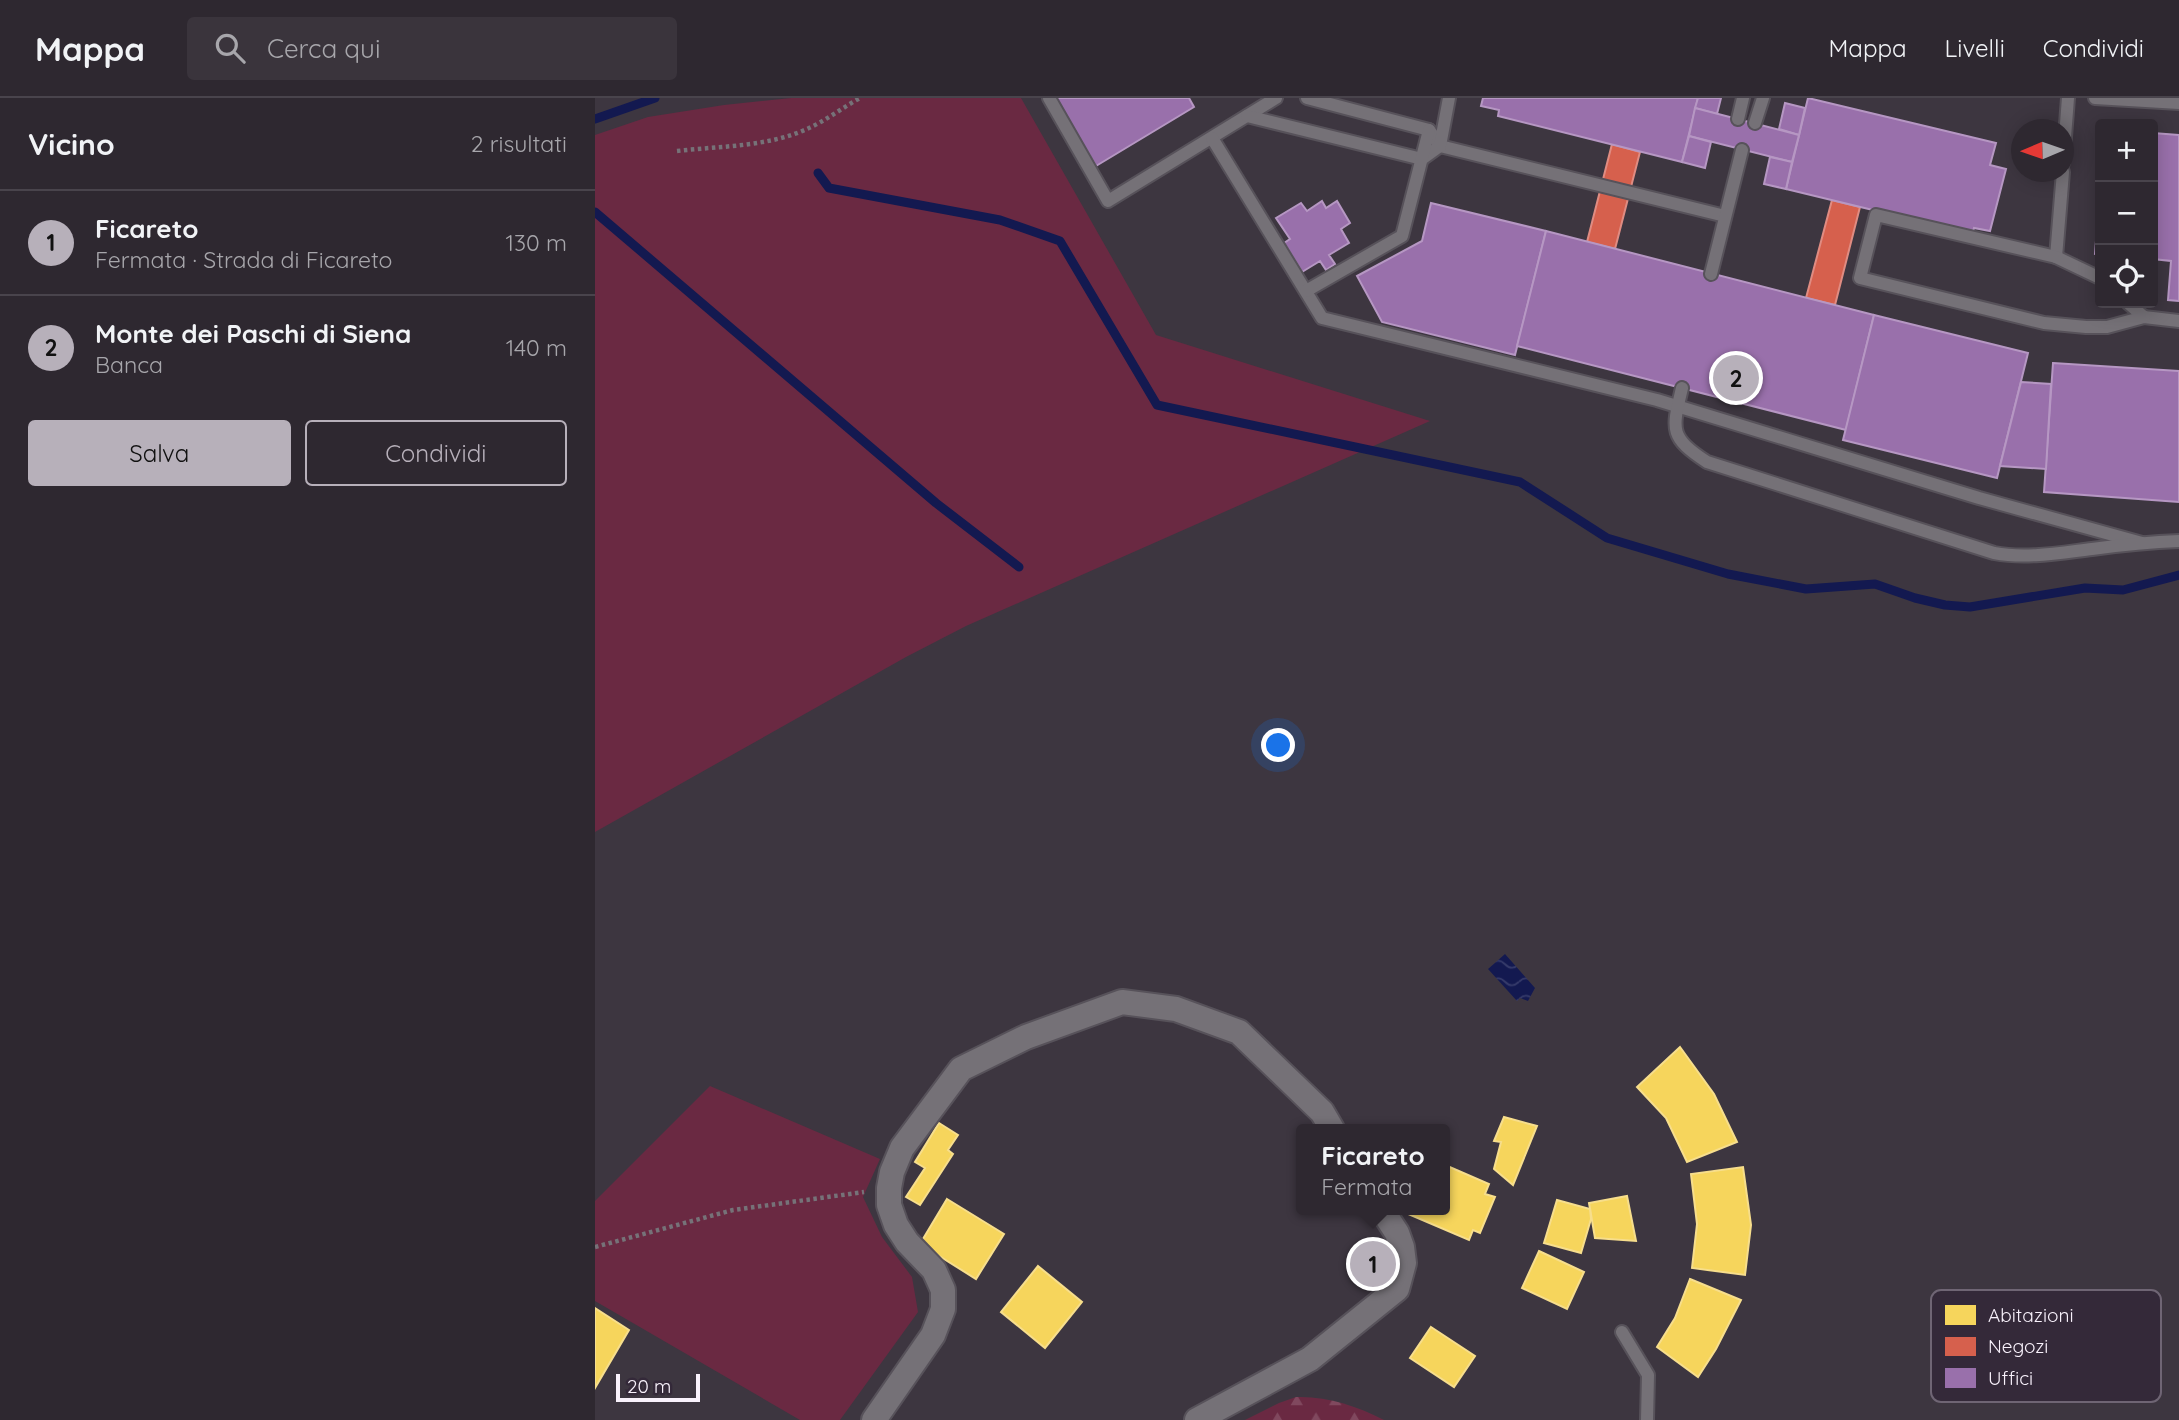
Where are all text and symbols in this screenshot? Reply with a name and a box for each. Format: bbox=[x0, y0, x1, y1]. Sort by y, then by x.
search box bbox=[187, 17, 677, 80]
text: Mappa bbox=[35, 28, 145, 69]
icon: search bbox=[211, 29, 249, 67]
text: Cerca qui bbox=[267, 32, 380, 65]
text: Mappa bbox=[1829, 33, 1907, 63]
text: Livelli bbox=[1945, 33, 2005, 63]
text: Condividi bbox=[2043, 33, 2144, 63]
north arrow bbox=[2011, 119, 2074, 182]
map controls bbox=[2095, 119, 2158, 308]
button: + bbox=[2095, 119, 2158, 182]
text: Vicino bbox=[28, 125, 115, 163]
text: 2 risultati bbox=[471, 129, 567, 158]
button: − bbox=[2095, 182, 2158, 245]
text: Ficareto bbox=[95, 212, 198, 245]
text: 1 bbox=[47, 228, 55, 257]
text: 130 m bbox=[505, 228, 567, 257]
text: Fermata · Strada di Ficareto bbox=[95, 245, 392, 274]
button: locate bbox=[2095, 245, 2158, 308]
text: Monte dei Paschi di Siena bbox=[95, 317, 411, 350]
text: 2 bbox=[44, 333, 58, 362]
text: 140 m bbox=[506, 333, 567, 362]
text: Banca bbox=[95, 350, 163, 379]
pin: 2 bbox=[1713, 352, 1759, 404]
button: Salva bbox=[28, 420, 291, 486]
button: Condividi bbox=[305, 420, 567, 486]
your location bbox=[1261, 728, 1295, 762]
popup bbox=[1296, 1124, 1450, 1215]
text: Ficareto bbox=[1321, 1139, 1425, 1172]
text: Fermata bbox=[1321, 1172, 1412, 1201]
pin: 1 bbox=[1350, 1238, 1396, 1290]
legend bbox=[1931, 1290, 2161, 1402]
text: Abitazioni bbox=[1988, 1303, 2074, 1327]
text: Negozi bbox=[1988, 1334, 2048, 1358]
text: Uffici bbox=[1988, 1366, 2033, 1390]
scale bar bbox=[616, 1371, 700, 1403]
text: 20 m bbox=[627, 1374, 671, 1398]

